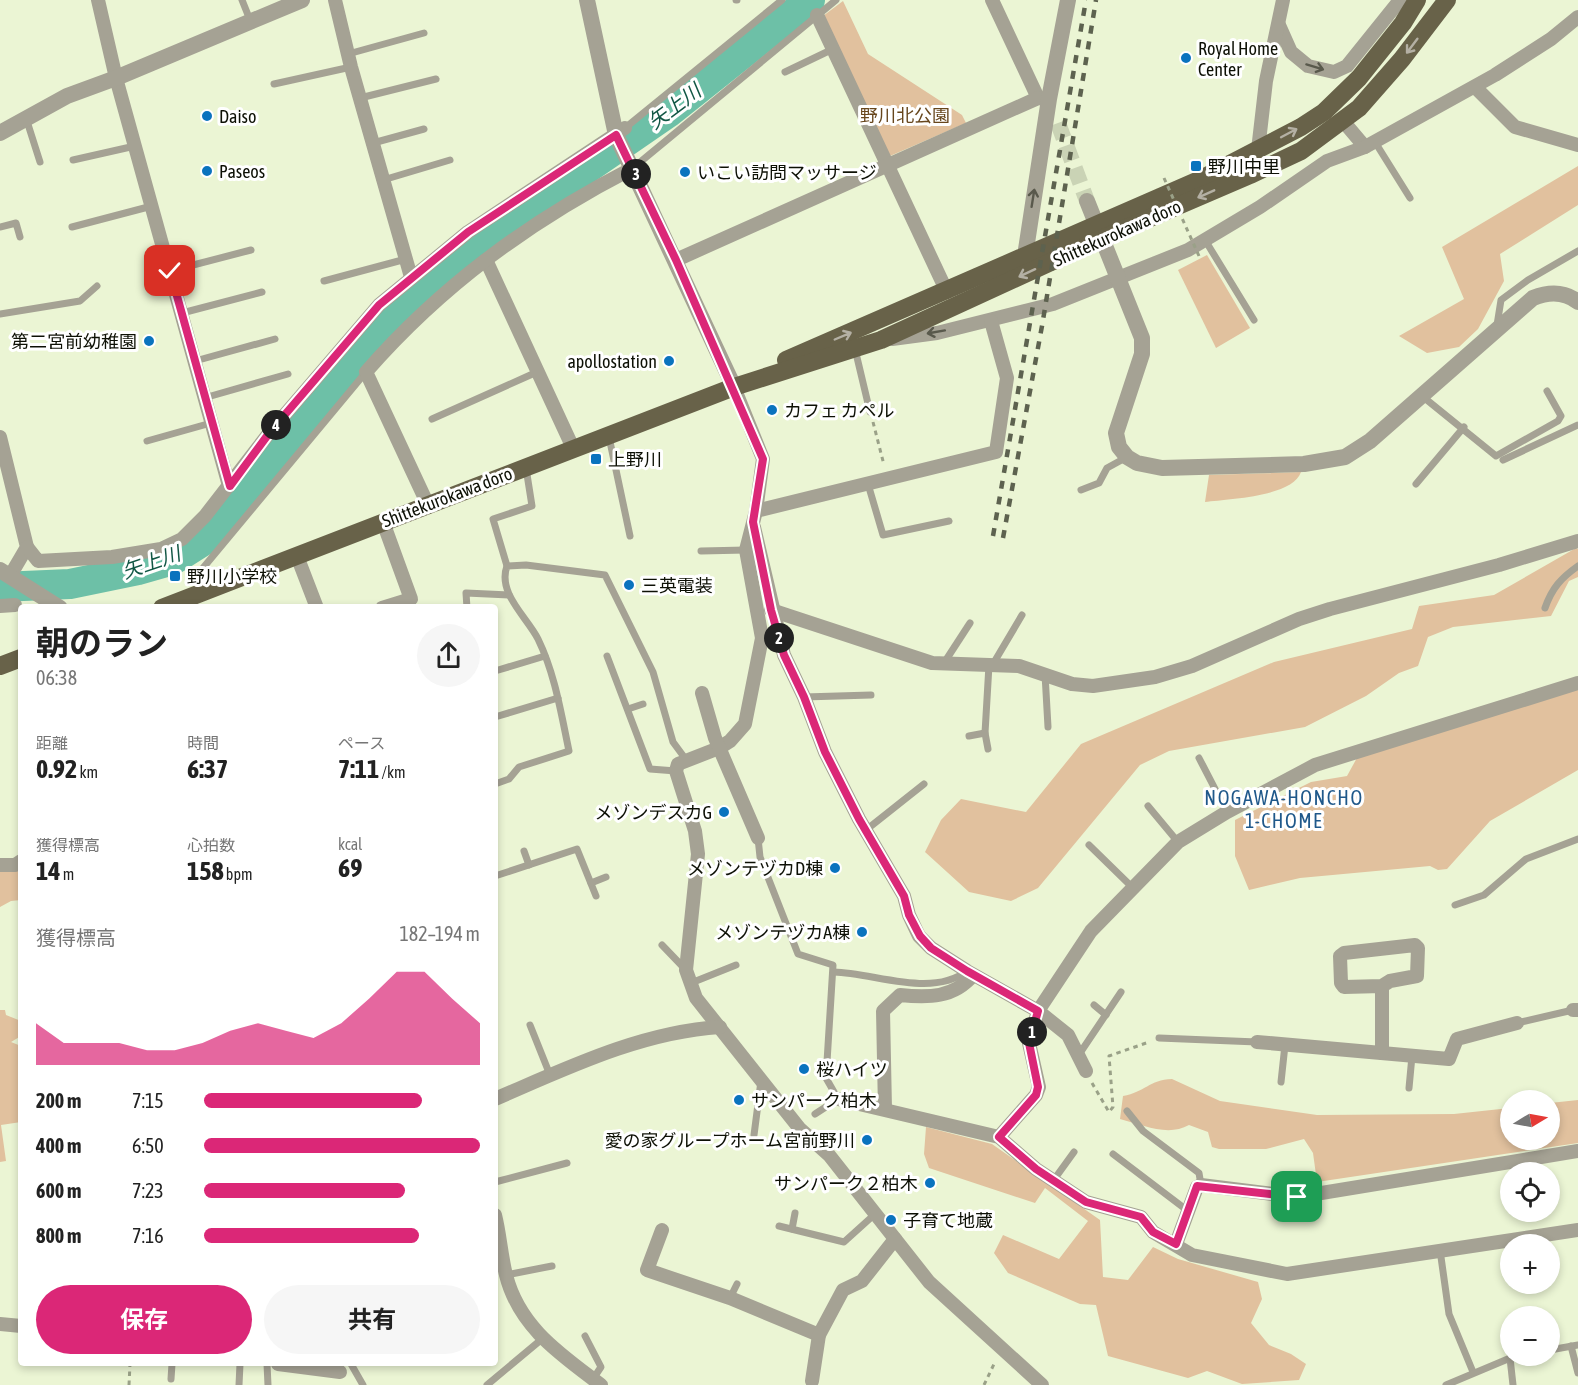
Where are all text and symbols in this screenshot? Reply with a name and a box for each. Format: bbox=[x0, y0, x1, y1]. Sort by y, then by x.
place label: Royal Home Center bbox=[1198, 38, 1278, 80]
one-way arrow bbox=[1405, 38, 1418, 54]
marker: Royal Home Center bbox=[1179, 51, 1193, 65]
one-way arrow bbox=[1305, 62, 1324, 73]
water label: 矢上川 bbox=[643, 78, 706, 133]
park label: 野川北公園 bbox=[860, 105, 950, 126]
place label: Daiso bbox=[219, 106, 256, 127]
marker: Daiso bbox=[200, 109, 214, 123]
one-way arrow bbox=[1279, 127, 1297, 138]
place label: 野川中里 bbox=[1208, 156, 1280, 177]
pin: 3 bbox=[621, 159, 651, 189]
marker: 野川中里 bbox=[1189, 159, 1203, 173]
place label: Paseos bbox=[219, 161, 265, 182]
place label: いこい訪問マッサージ bbox=[697, 162, 877, 183]
marker: Paseos bbox=[200, 164, 214, 178]
text: 3 bbox=[632, 165, 640, 183]
marker: いこい訪問マッサージ bbox=[678, 165, 692, 179]
one-way arrow bbox=[1028, 189, 1039, 209]
one-way arrow bbox=[1197, 189, 1215, 201]
street label: Shittekurokawa doro bbox=[1050, 195, 1184, 271]
pin bbox=[144, 245, 195, 296]
icon: check bbox=[153, 254, 186, 287]
one-way arrow bbox=[1019, 268, 1037, 279]
one-way arrow bbox=[927, 327, 947, 338]
one-way arrow bbox=[834, 329, 852, 341]
place label: 第二宮前幼稚園 bbox=[11, 331, 137, 352]
marker: 第二宮前幼稚園 bbox=[142, 334, 156, 348]
place label: apollostation bbox=[567, 351, 657, 372]
marker: apollostation bbox=[662, 354, 676, 368]
place label: カフェ カペル bbox=[784, 400, 894, 421]
marker: カフェ カペル bbox=[765, 403, 779, 417]
pin: 4 bbox=[261, 410, 291, 440]
text: 4 bbox=[272, 416, 280, 434]
place label: 上野川 bbox=[608, 449, 662, 470]
marker: 上野川 bbox=[589, 452, 603, 466]
street label: Shittekurokawa doro bbox=[379, 463, 515, 531]
water label: 矢上川 bbox=[119, 541, 185, 583]
place label: 野川小学校 bbox=[187, 566, 277, 587]
marker: 野川小学校 bbox=[168, 569, 182, 583]
place label: 三英電装 bbox=[641, 575, 713, 596]
marker: 三英電装 bbox=[622, 578, 636, 592]
pin: 2 bbox=[764, 623, 794, 653]
text: 朝のラン bbox=[36, 624, 168, 662]
button: share bbox=[417, 624, 480, 687]
text: 2 bbox=[775, 629, 783, 647]
text: 06:38 bbox=[36, 666, 77, 689]
text: 距離 bbox=[36, 734, 68, 752]
text: 時間 bbox=[187, 734, 219, 752]
text: ペース bbox=[338, 734, 385, 752]
text: 0.92 bbox=[36, 754, 77, 784]
text: 6:37 bbox=[187, 754, 228, 784]
text: 7:11 bbox=[338, 754, 379, 784]
text: km bbox=[77, 763, 98, 781]
text: /km bbox=[379, 763, 405, 781]
district label: NOGAWA-HONCHO 1-CHOME bbox=[1204, 786, 1364, 832]
place label: メゾンデスカG bbox=[594, 802, 712, 823]
marker: メゾンデスカG bbox=[717, 805, 731, 819]
text: kcal bbox=[338, 835, 362, 853]
text: 獲得標高 bbox=[36, 836, 100, 854]
text: 心拍数 bbox=[187, 836, 235, 854]
text: 69 bbox=[338, 853, 362, 883]
text: 14 bbox=[36, 856, 60, 886]
text: 158 bbox=[187, 856, 224, 886]
place label: メゾンテヅカD棟 bbox=[687, 858, 823, 879]
marker: メゾンテヅカD棟 bbox=[828, 861, 842, 875]
text: m bbox=[60, 865, 74, 883]
text: bpm bbox=[224, 865, 253, 883]
text: 182–194 m bbox=[399, 922, 480, 945]
place label: メゾンテヅカA棟 bbox=[715, 922, 850, 943]
marker: メゾンテヅカA棟 bbox=[855, 925, 869, 939]
text: 獲得標高 bbox=[36, 926, 116, 949]
pin: 1 bbox=[1017, 1017, 1047, 1047]
text: 1 bbox=[1028, 1023, 1036, 1041]
place label: 桜ハイツ bbox=[816, 1059, 888, 1080]
marker: 桜ハイツ bbox=[797, 1062, 811, 1076]
text: 200 m bbox=[36, 1089, 81, 1112]
text: 7:15 bbox=[132, 1089, 164, 1112]
place label: サンパーク柏木 bbox=[751, 1090, 877, 1111]
north arrow bbox=[1500, 1090, 1560, 1150]
map controls bbox=[1500, 1090, 1560, 1366]
marker: サンパーク柏木 bbox=[732, 1093, 746, 1107]
place label: 愛の家グループホーム宮前野川 bbox=[605, 1130, 855, 1151]
marker: 愛の家グループホーム宮前野川 bbox=[860, 1133, 874, 1147]
text: 400 m bbox=[36, 1134, 81, 1157]
text: 6:50 bbox=[132, 1134, 164, 1157]
button: locate bbox=[1500, 1162, 1560, 1222]
pin bbox=[1271, 1171, 1322, 1222]
place label: サンパーク２柏木 bbox=[774, 1173, 918, 1194]
marker: サンパーク２柏木 bbox=[923, 1176, 937, 1190]
text: 600 m bbox=[36, 1179, 81, 1202]
text: 7:23 bbox=[132, 1179, 164, 1202]
icon: arrive bbox=[1280, 1180, 1313, 1213]
place label: 子育て地蔵 bbox=[903, 1210, 993, 1231]
marker: 子育て地蔵 bbox=[884, 1213, 898, 1227]
text: 800 m bbox=[36, 1224, 81, 1247]
text: 7:16 bbox=[132, 1224, 164, 1247]
button: + bbox=[1500, 1234, 1560, 1294]
button: 保存 bbox=[36, 1285, 252, 1354]
button: 共有 bbox=[264, 1285, 480, 1354]
button: − bbox=[1500, 1306, 1560, 1366]

